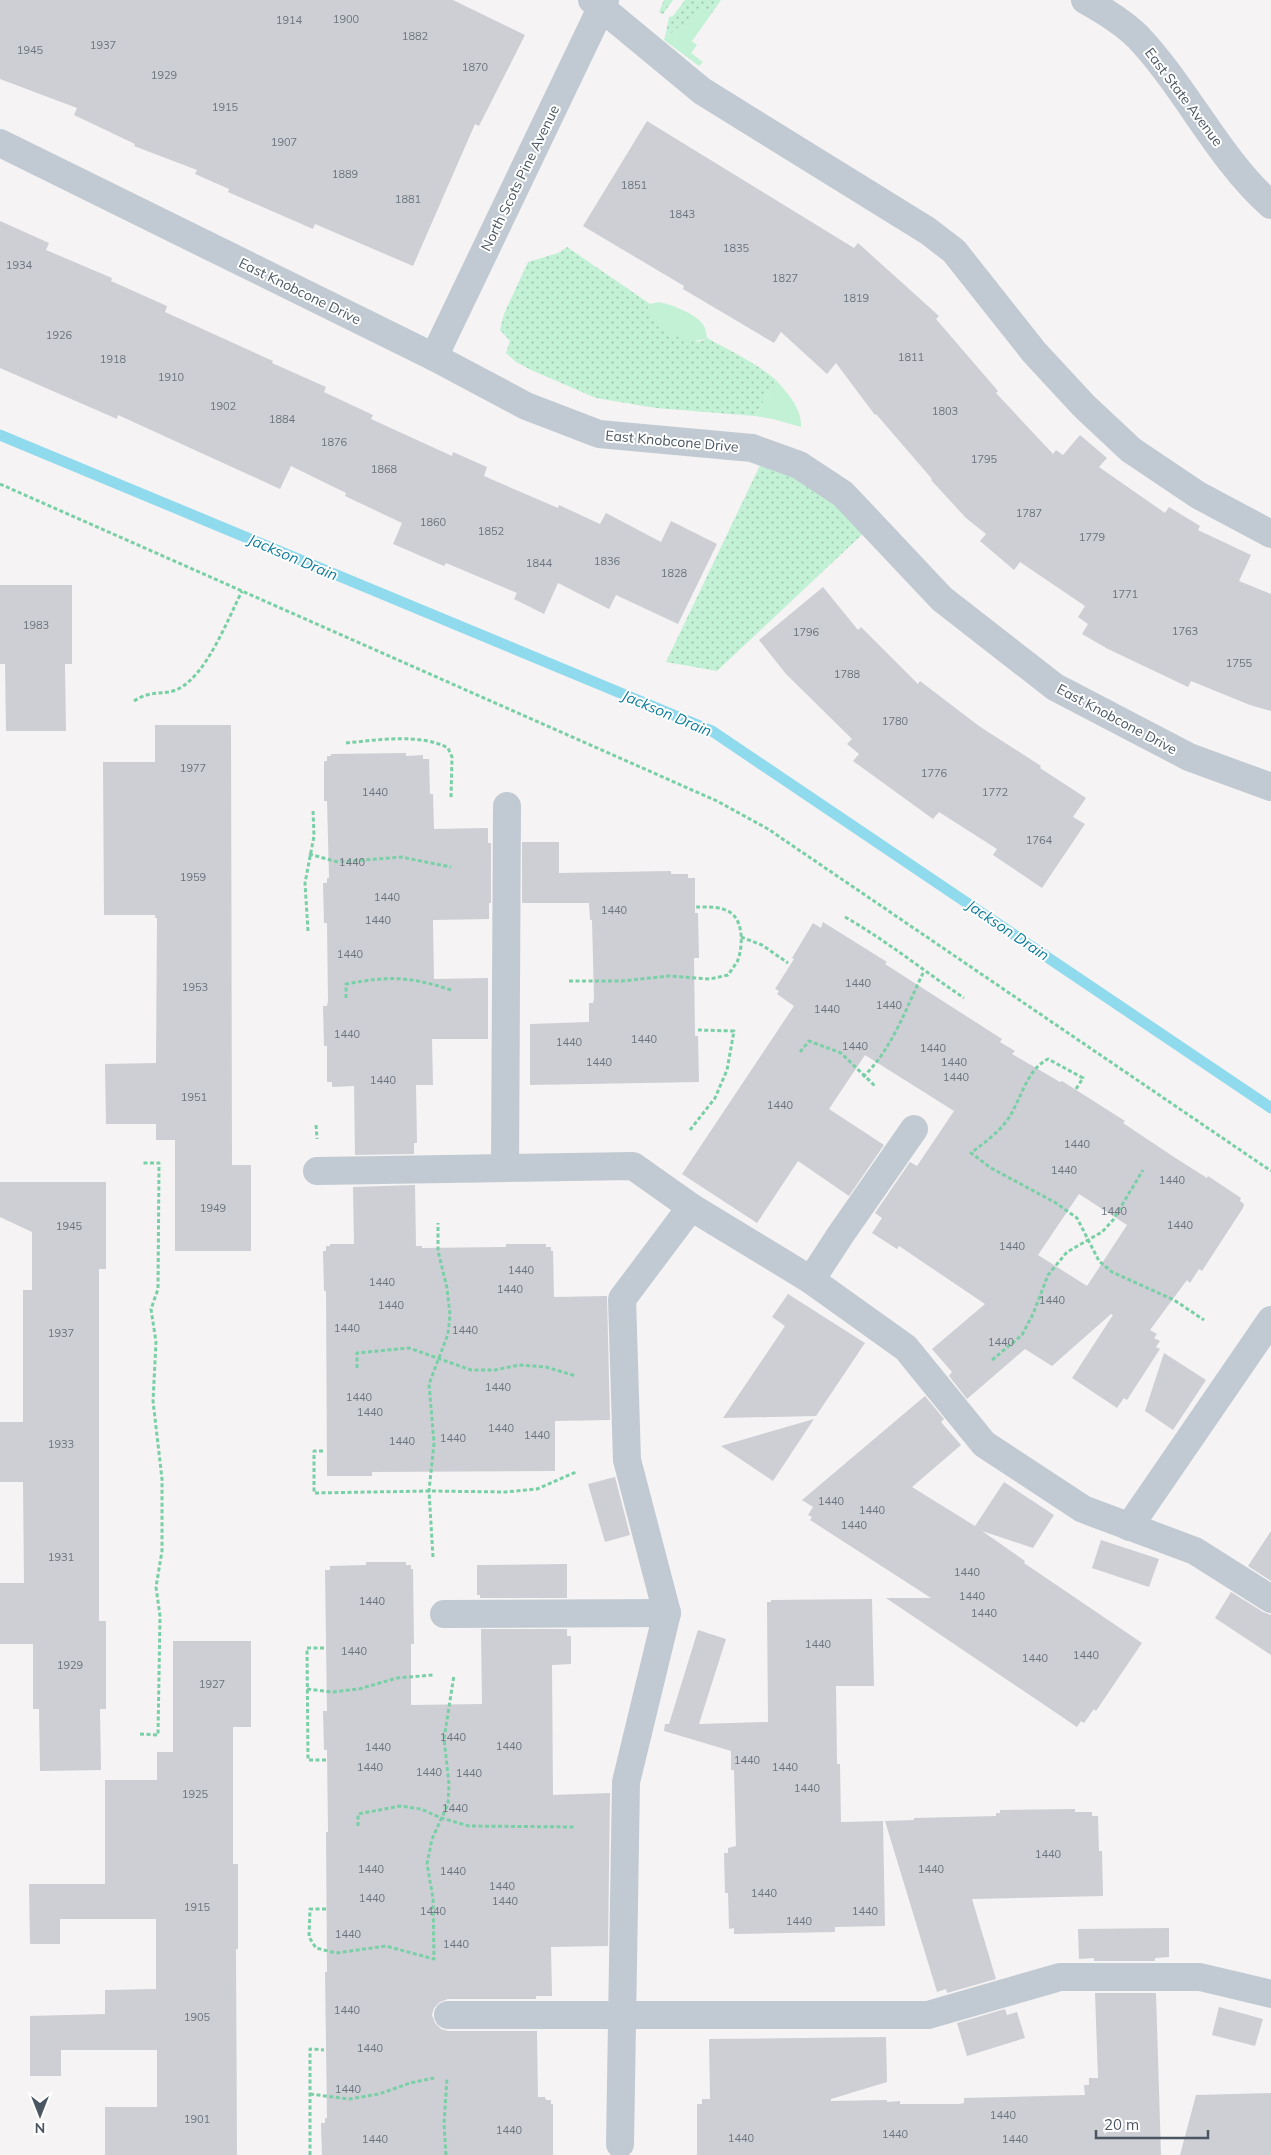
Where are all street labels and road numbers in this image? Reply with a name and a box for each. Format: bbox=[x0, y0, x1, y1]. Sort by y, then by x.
street label: East State Avenue bbox=[1141, 44, 1227, 150]
street label: North Scots Pine Avenue bbox=[477, 102, 563, 254]
street label: East Knobcone Drive bbox=[236, 254, 364, 328]
street label: East Knobcone Drive bbox=[605, 426, 739, 456]
street label: East Knobcone Drive bbox=[1054, 680, 1180, 758]

